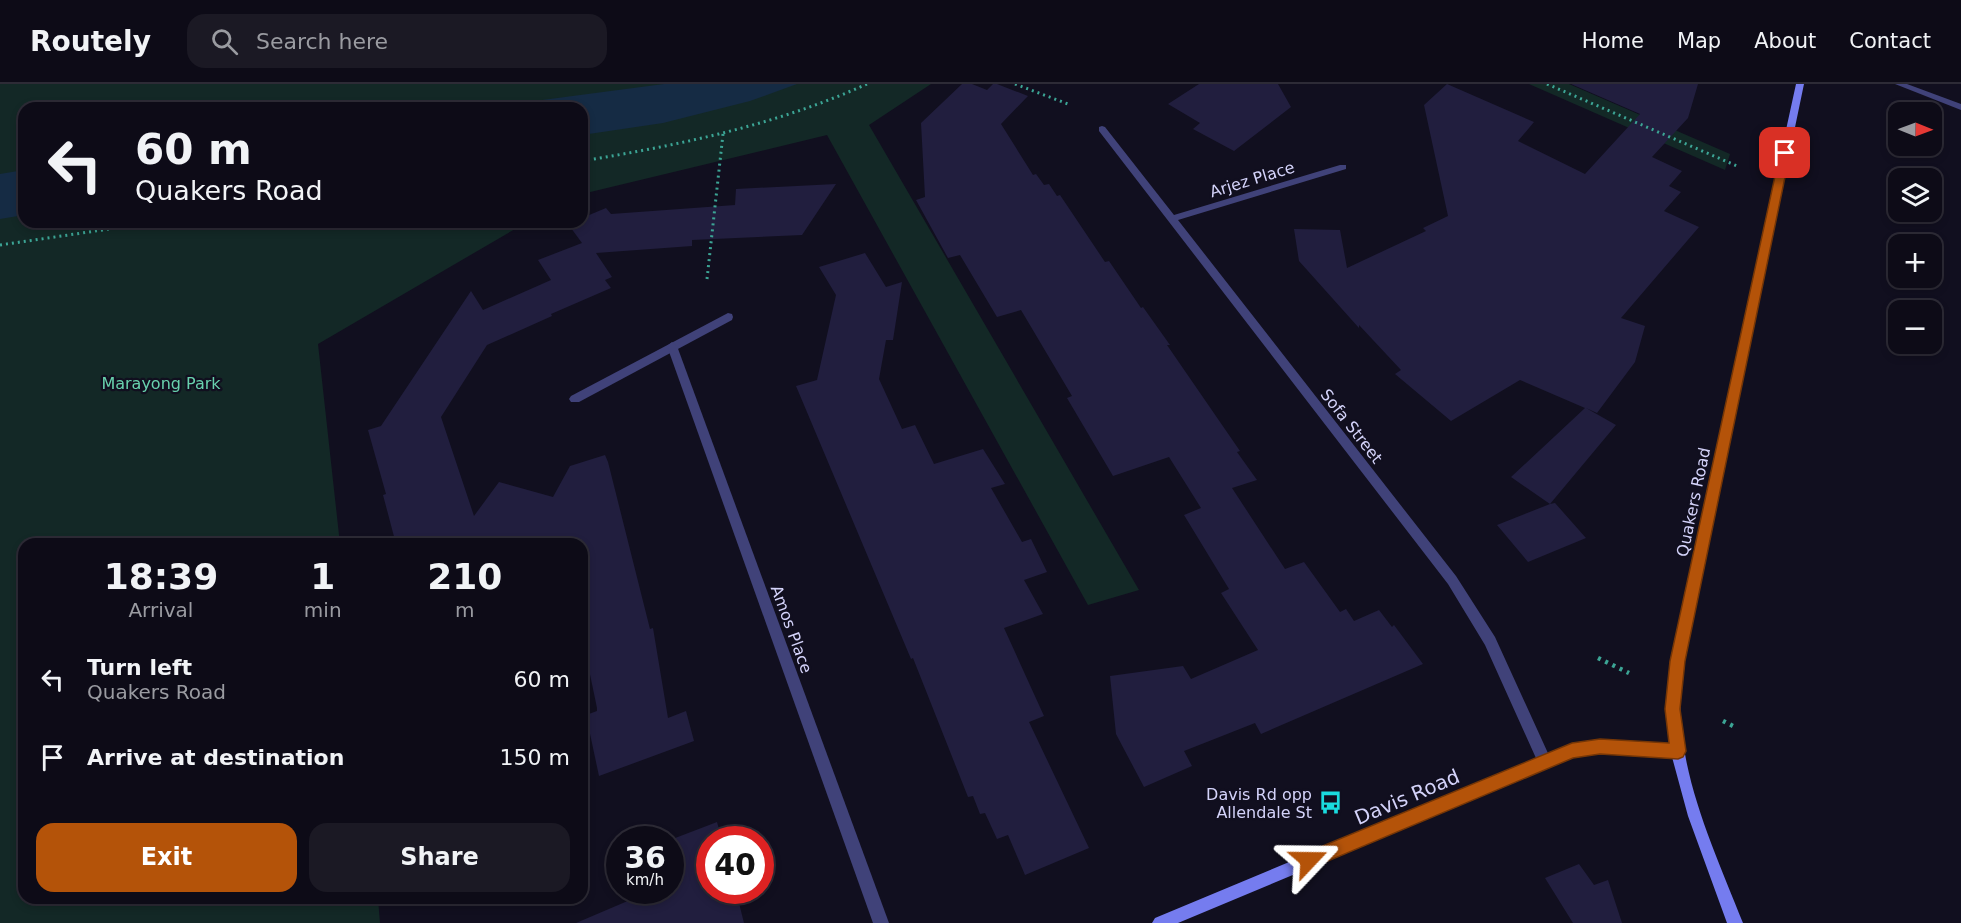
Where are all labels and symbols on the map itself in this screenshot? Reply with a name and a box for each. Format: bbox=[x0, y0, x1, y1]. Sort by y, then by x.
north arrow bbox=[1888, 102, 1942, 156]
pin bbox=[1759, 127, 1810, 178]
street label: Arjez Place bbox=[1207, 158, 1297, 201]
park label: Marayong Park bbox=[101, 374, 221, 393]
street label: Sofa Street bbox=[1317, 385, 1387, 467]
street label: Quakers Road bbox=[1673, 446, 1714, 558]
street label: Amos Place bbox=[767, 583, 816, 676]
street label: Davis Road bbox=[1351, 764, 1463, 830]
place label: Davis Rd opp Allendale St bbox=[1206, 785, 1312, 822]
bus stop icon: Davis Rd opp Allendale St bbox=[1317, 790, 1343, 816]
speed limit sign: 40 bbox=[696, 826, 774, 904]
position arrow bbox=[1277, 828, 1341, 892]

